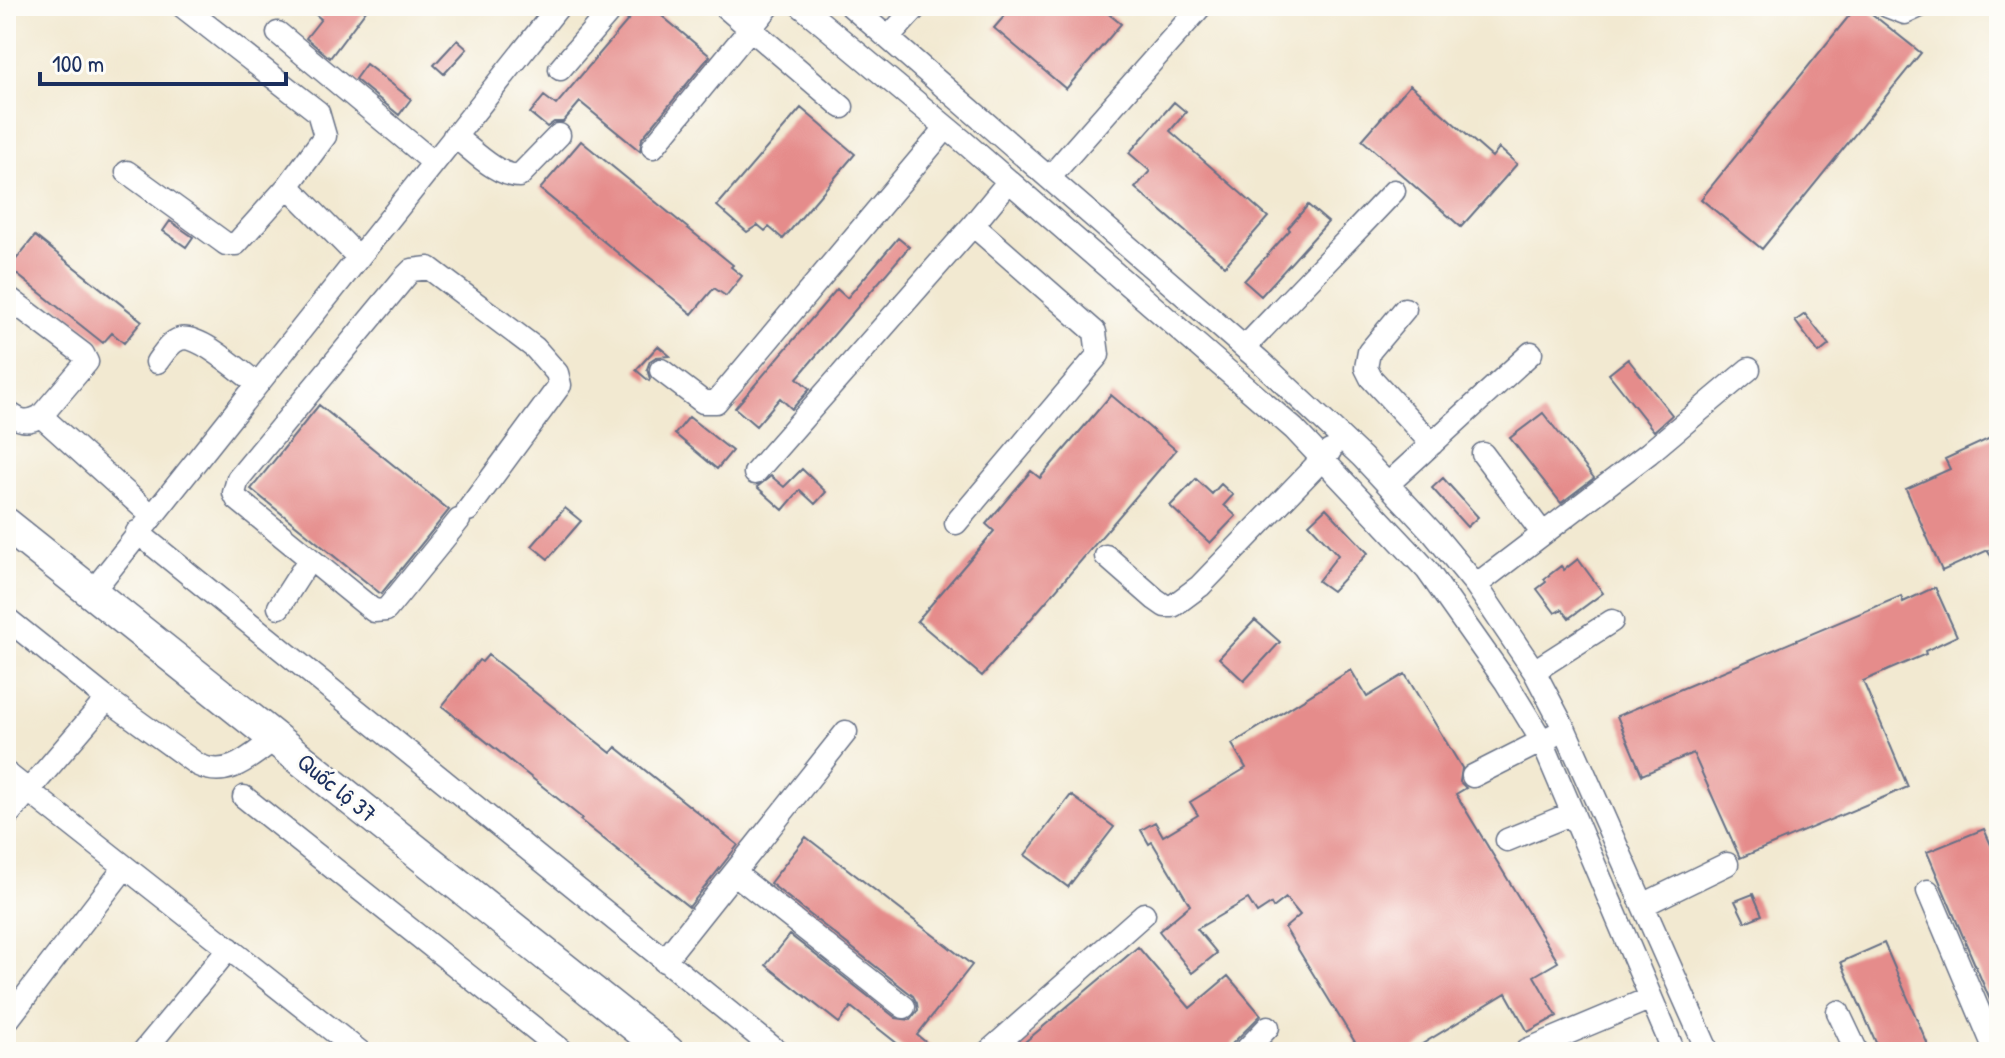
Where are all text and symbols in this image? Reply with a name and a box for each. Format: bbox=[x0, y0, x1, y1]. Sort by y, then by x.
scale bar bbox=[40, 36, 286, 86]
text: 100 m bbox=[52, 47, 104, 79]
street label: Quốc lộ 37 bbox=[291, 745, 384, 829]

